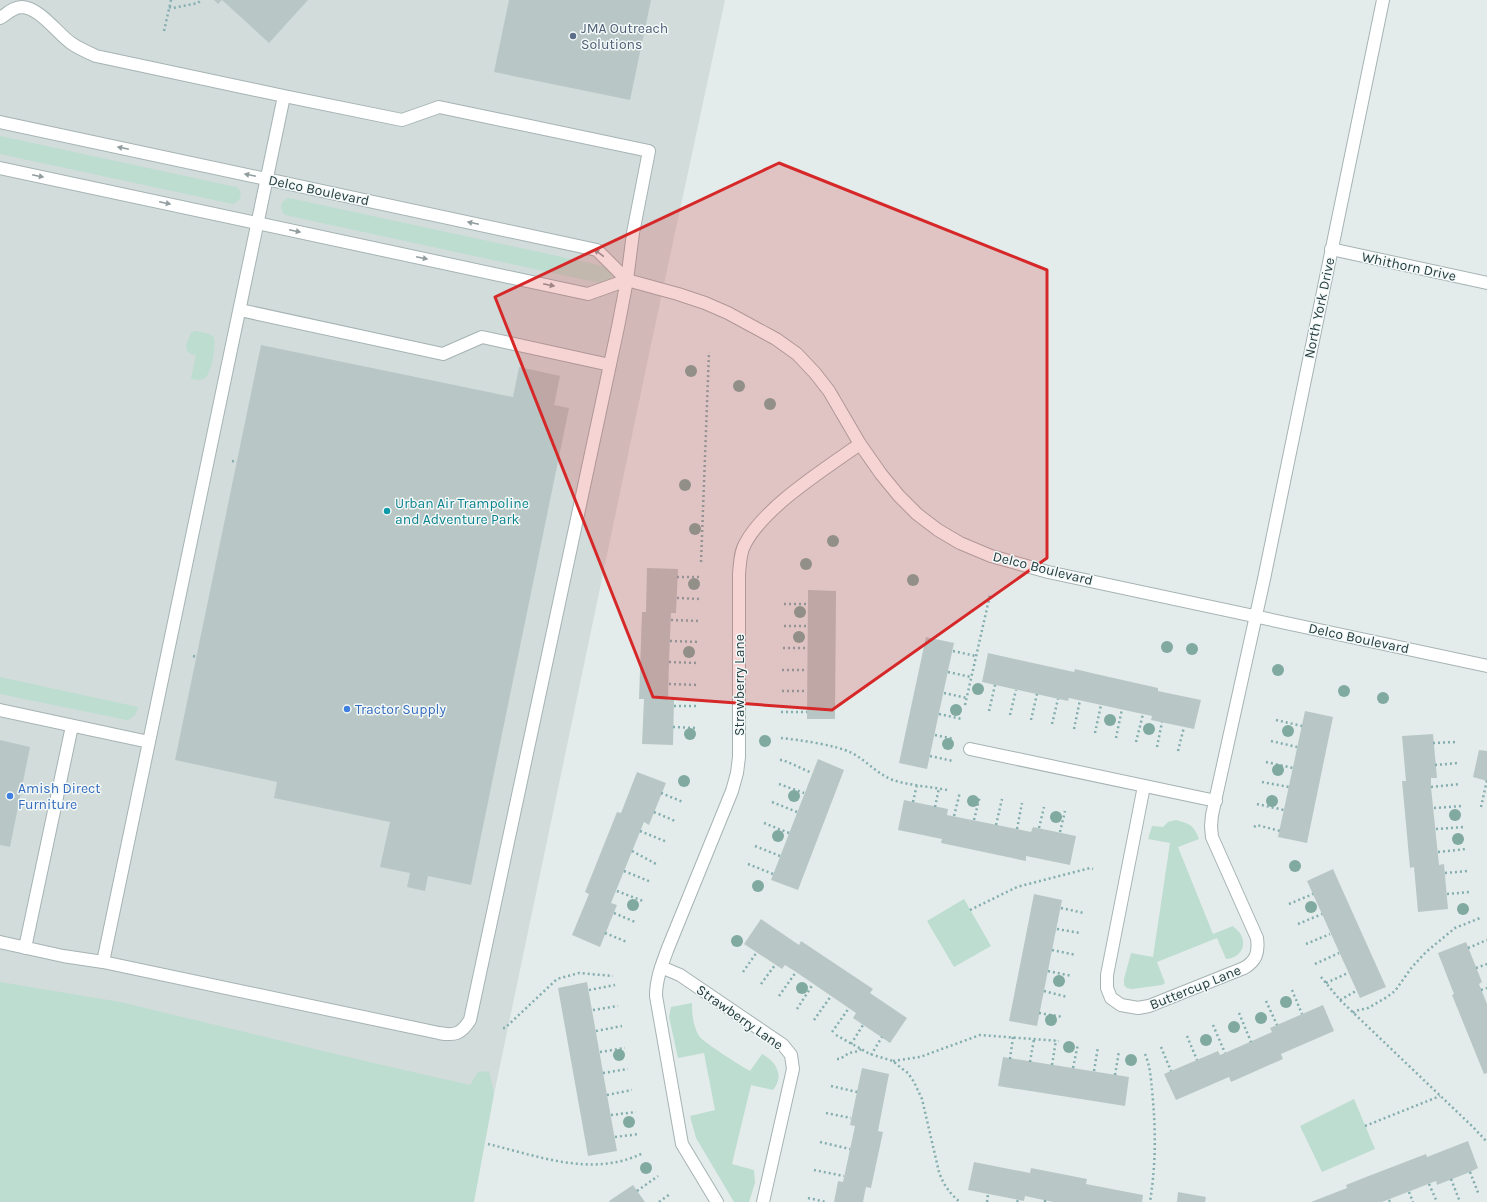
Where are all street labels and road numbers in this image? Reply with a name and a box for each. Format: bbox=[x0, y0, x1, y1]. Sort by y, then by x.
street label: Delco Boulevard bbox=[267, 172, 371, 209]
street label: Whithorn Drive bbox=[1360, 248, 1458, 285]
street label: North York Drive bbox=[1300, 256, 1338, 360]
street label: Delco Boulevard bbox=[991, 548, 1095, 589]
street label: Delco Boulevard bbox=[1307, 620, 1411, 657]
street label: Strawberry Lane bbox=[731, 634, 748, 736]
street label: Buttercup Lane bbox=[1147, 961, 1243, 1014]
street label: Strawberry Lane bbox=[693, 981, 786, 1054]

